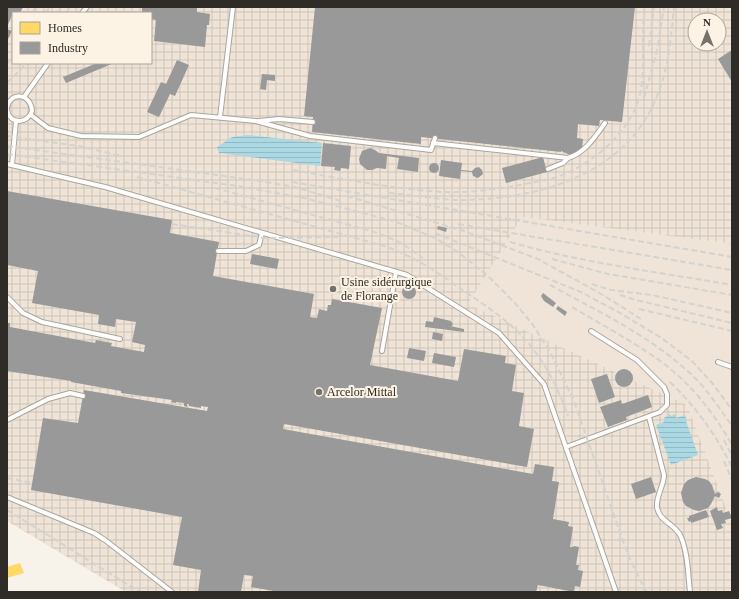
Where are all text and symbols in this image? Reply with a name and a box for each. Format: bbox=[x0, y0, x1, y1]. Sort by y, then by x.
legend bbox=[12, 12, 152, 64]
north arrow bbox=[687, 12, 727, 52]
text: N bbox=[703, 16, 711, 28]
text: Homes bbox=[48, 21, 82, 35]
text: Industry bbox=[48, 41, 88, 55]
place label: Usine sidérurgique de Florange bbox=[341, 275, 432, 303]
marker: Usine sidérurgique de Florange bbox=[328, 284, 338, 294]
place label: Arcelor Mittal bbox=[327, 385, 397, 399]
marker: Arcelor Mittal bbox=[314, 387, 324, 397]

